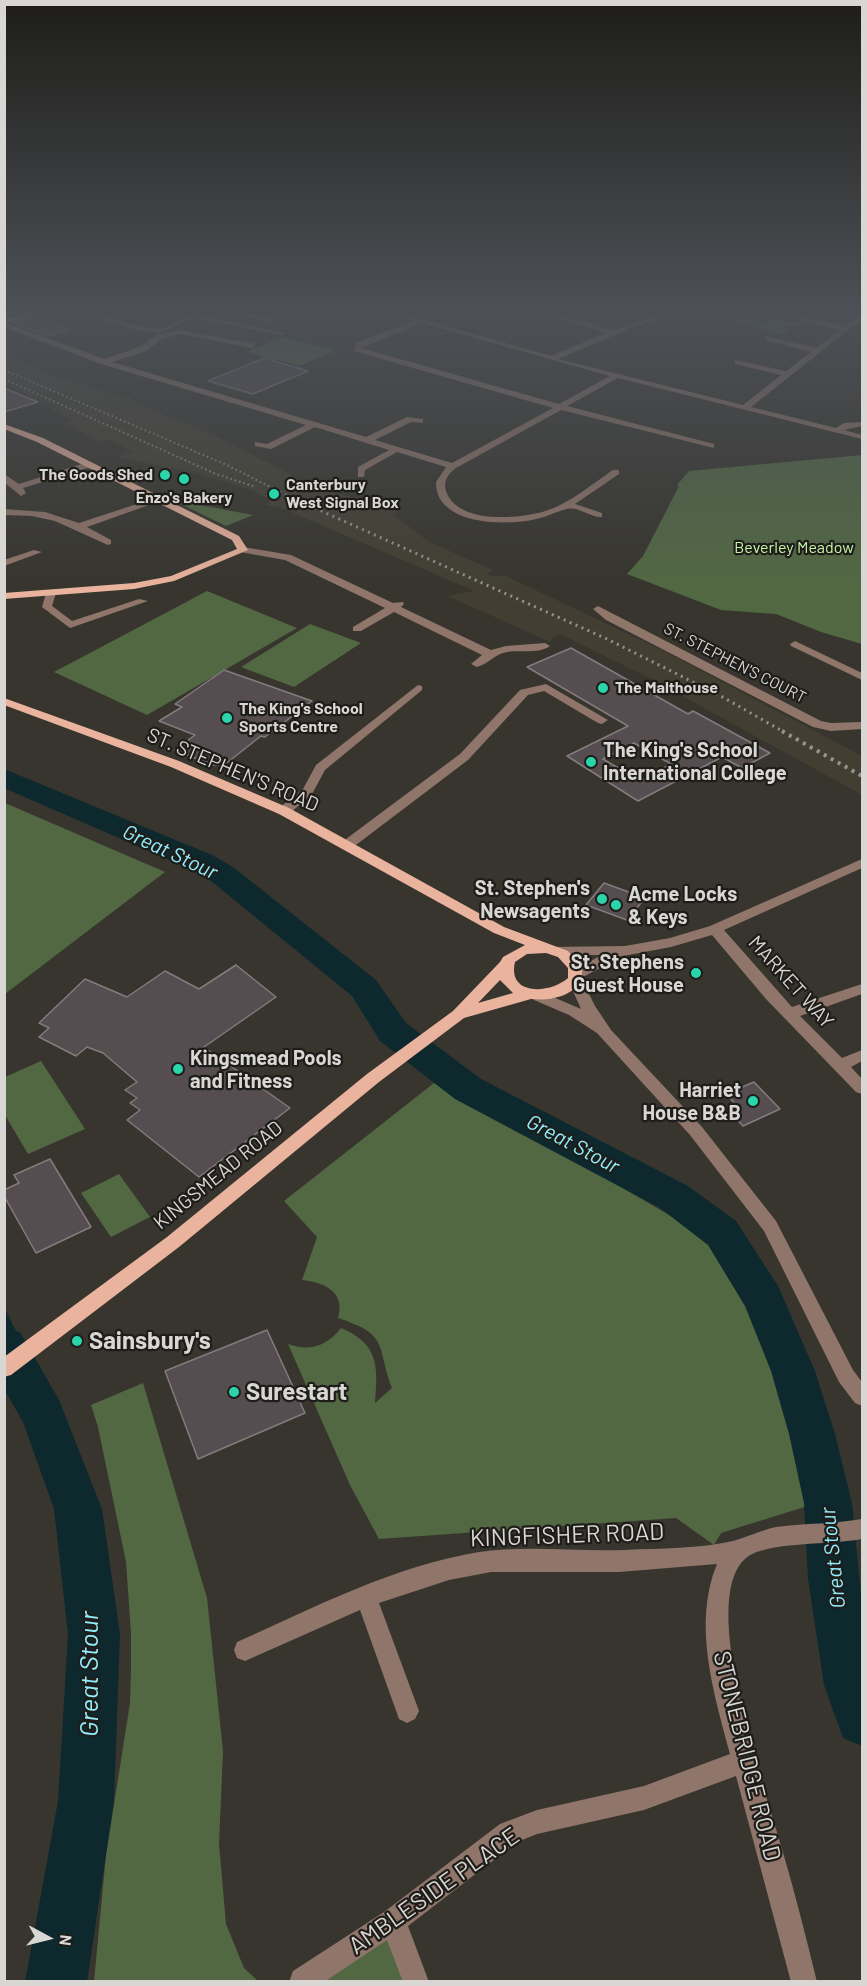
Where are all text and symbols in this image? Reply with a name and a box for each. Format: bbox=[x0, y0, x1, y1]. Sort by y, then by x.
place label: The Goods Shed bbox=[39, 465, 153, 485]
marker: The Goods Shed bbox=[158, 468, 172, 482]
marker: Enzo's Bakery bbox=[177, 472, 191, 486]
place label: Canterbury West Signal Box bbox=[286, 475, 399, 513]
marker: Canterbury West Signal Box bbox=[267, 487, 281, 501]
place label: Enzo's Bakery bbox=[136, 488, 232, 508]
park label: Beverley Meadow bbox=[734, 538, 854, 558]
street label: ST. STEPHEN'S COURT bbox=[661, 619, 809, 707]
place label: The Malthouse bbox=[615, 678, 718, 698]
marker: The Malthouse bbox=[596, 681, 610, 695]
place label: The King's School Sports Centre bbox=[239, 699, 363, 737]
marker: The King's School Sports Centre bbox=[220, 711, 234, 725]
street label: ST. STEPHEN'S ROAD bbox=[143, 723, 323, 817]
place label: The King's School International College bbox=[603, 738, 787, 785]
marker: The King's School International College bbox=[584, 755, 598, 769]
water label: Great Stour bbox=[119, 819, 221, 885]
place label: St. Stephen's Newsagents bbox=[475, 876, 590, 923]
place label: Acme Locks & Keys bbox=[628, 882, 737, 929]
marker: St. Stephen's Newsagents bbox=[595, 892, 609, 906]
marker: Acme Locks & Keys bbox=[609, 898, 623, 912]
street label: MARKET WAY bbox=[743, 931, 839, 1033]
place label: St. Stephens Guest House bbox=[571, 950, 684, 997]
marker: St. Stephens Guest House bbox=[689, 966, 703, 980]
place label: Kingsmead Pools and Fitness bbox=[190, 1046, 342, 1093]
marker: Kingsmead Pools and Fitness bbox=[171, 1062, 185, 1076]
place label: Harriet House B&B bbox=[643, 1078, 741, 1125]
marker: Harriet House B&B bbox=[746, 1094, 760, 1108]
water label: Great Stour bbox=[522, 1109, 624, 1179]
street label: KINGSMEAD ROAD bbox=[149, 1116, 287, 1234]
place label: Sainsbury's bbox=[89, 1327, 211, 1355]
marker: Sainsbury's bbox=[70, 1334, 84, 1348]
place label: Surestart bbox=[246, 1378, 347, 1406]
marker: Surestart bbox=[227, 1385, 241, 1399]
water label: Great Stour bbox=[815, 1506, 851, 1610]
street label: KINGFISHER ROAD bbox=[469, 1517, 665, 1553]
water label: Great Stour bbox=[73, 1611, 105, 1737]
street label: STONEBRIDGE ROAD bbox=[707, 1648, 787, 1864]
street label: AMBLESIDE PLACE bbox=[343, 1821, 525, 1961]
north arrow bbox=[18, 1908, 78, 1968]
text: N bbox=[56, 1934, 76, 1947]

